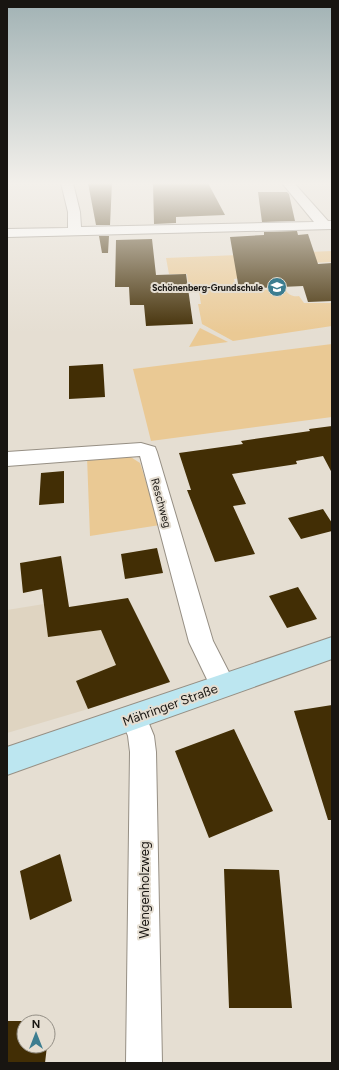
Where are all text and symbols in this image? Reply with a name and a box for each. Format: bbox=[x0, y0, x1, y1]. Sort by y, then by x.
school or university icon: Schönenberg-Grundschule bbox=[266, 276, 288, 298]
place label: Schönenberg-Grundschule bbox=[152, 282, 263, 293]
street label: Reschweg bbox=[148, 477, 174, 529]
street label: Mähringer Straße bbox=[120, 681, 220, 729]
street label: Wengenholzweg bbox=[137, 841, 152, 939]
north arrow bbox=[16, 1014, 56, 1054]
text: N bbox=[32, 1018, 40, 1031]

